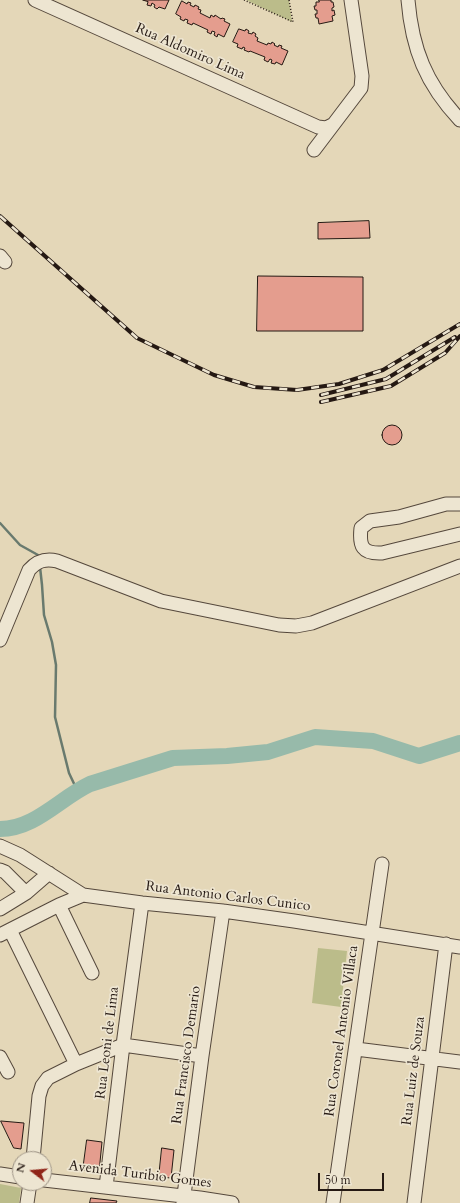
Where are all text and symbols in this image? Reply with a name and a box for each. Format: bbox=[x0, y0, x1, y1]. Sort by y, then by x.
street label: Rua Aldomiro Lima bbox=[133, 20, 247, 84]
street label: Rua Antonio Carlos Cunico bbox=[145, 879, 311, 915]
street label: Rua Coronel Antonio Villaca bbox=[322, 944, 362, 1118]
street label: Rua Francisco Demario bbox=[169, 985, 205, 1125]
street label: Rua Leoni de Lima bbox=[93, 986, 123, 1100]
street label: Rua Luiz de Souza bbox=[399, 1016, 429, 1126]
north arrow bbox=[12, 1151, 52, 1191]
street label: Avenida Turibio Gomes bbox=[68, 1158, 212, 1192]
text: N bbox=[12, 1161, 29, 1174]
scale bar bbox=[320, 1165, 386, 1191]
text: 50 m bbox=[325, 1172, 351, 1188]

